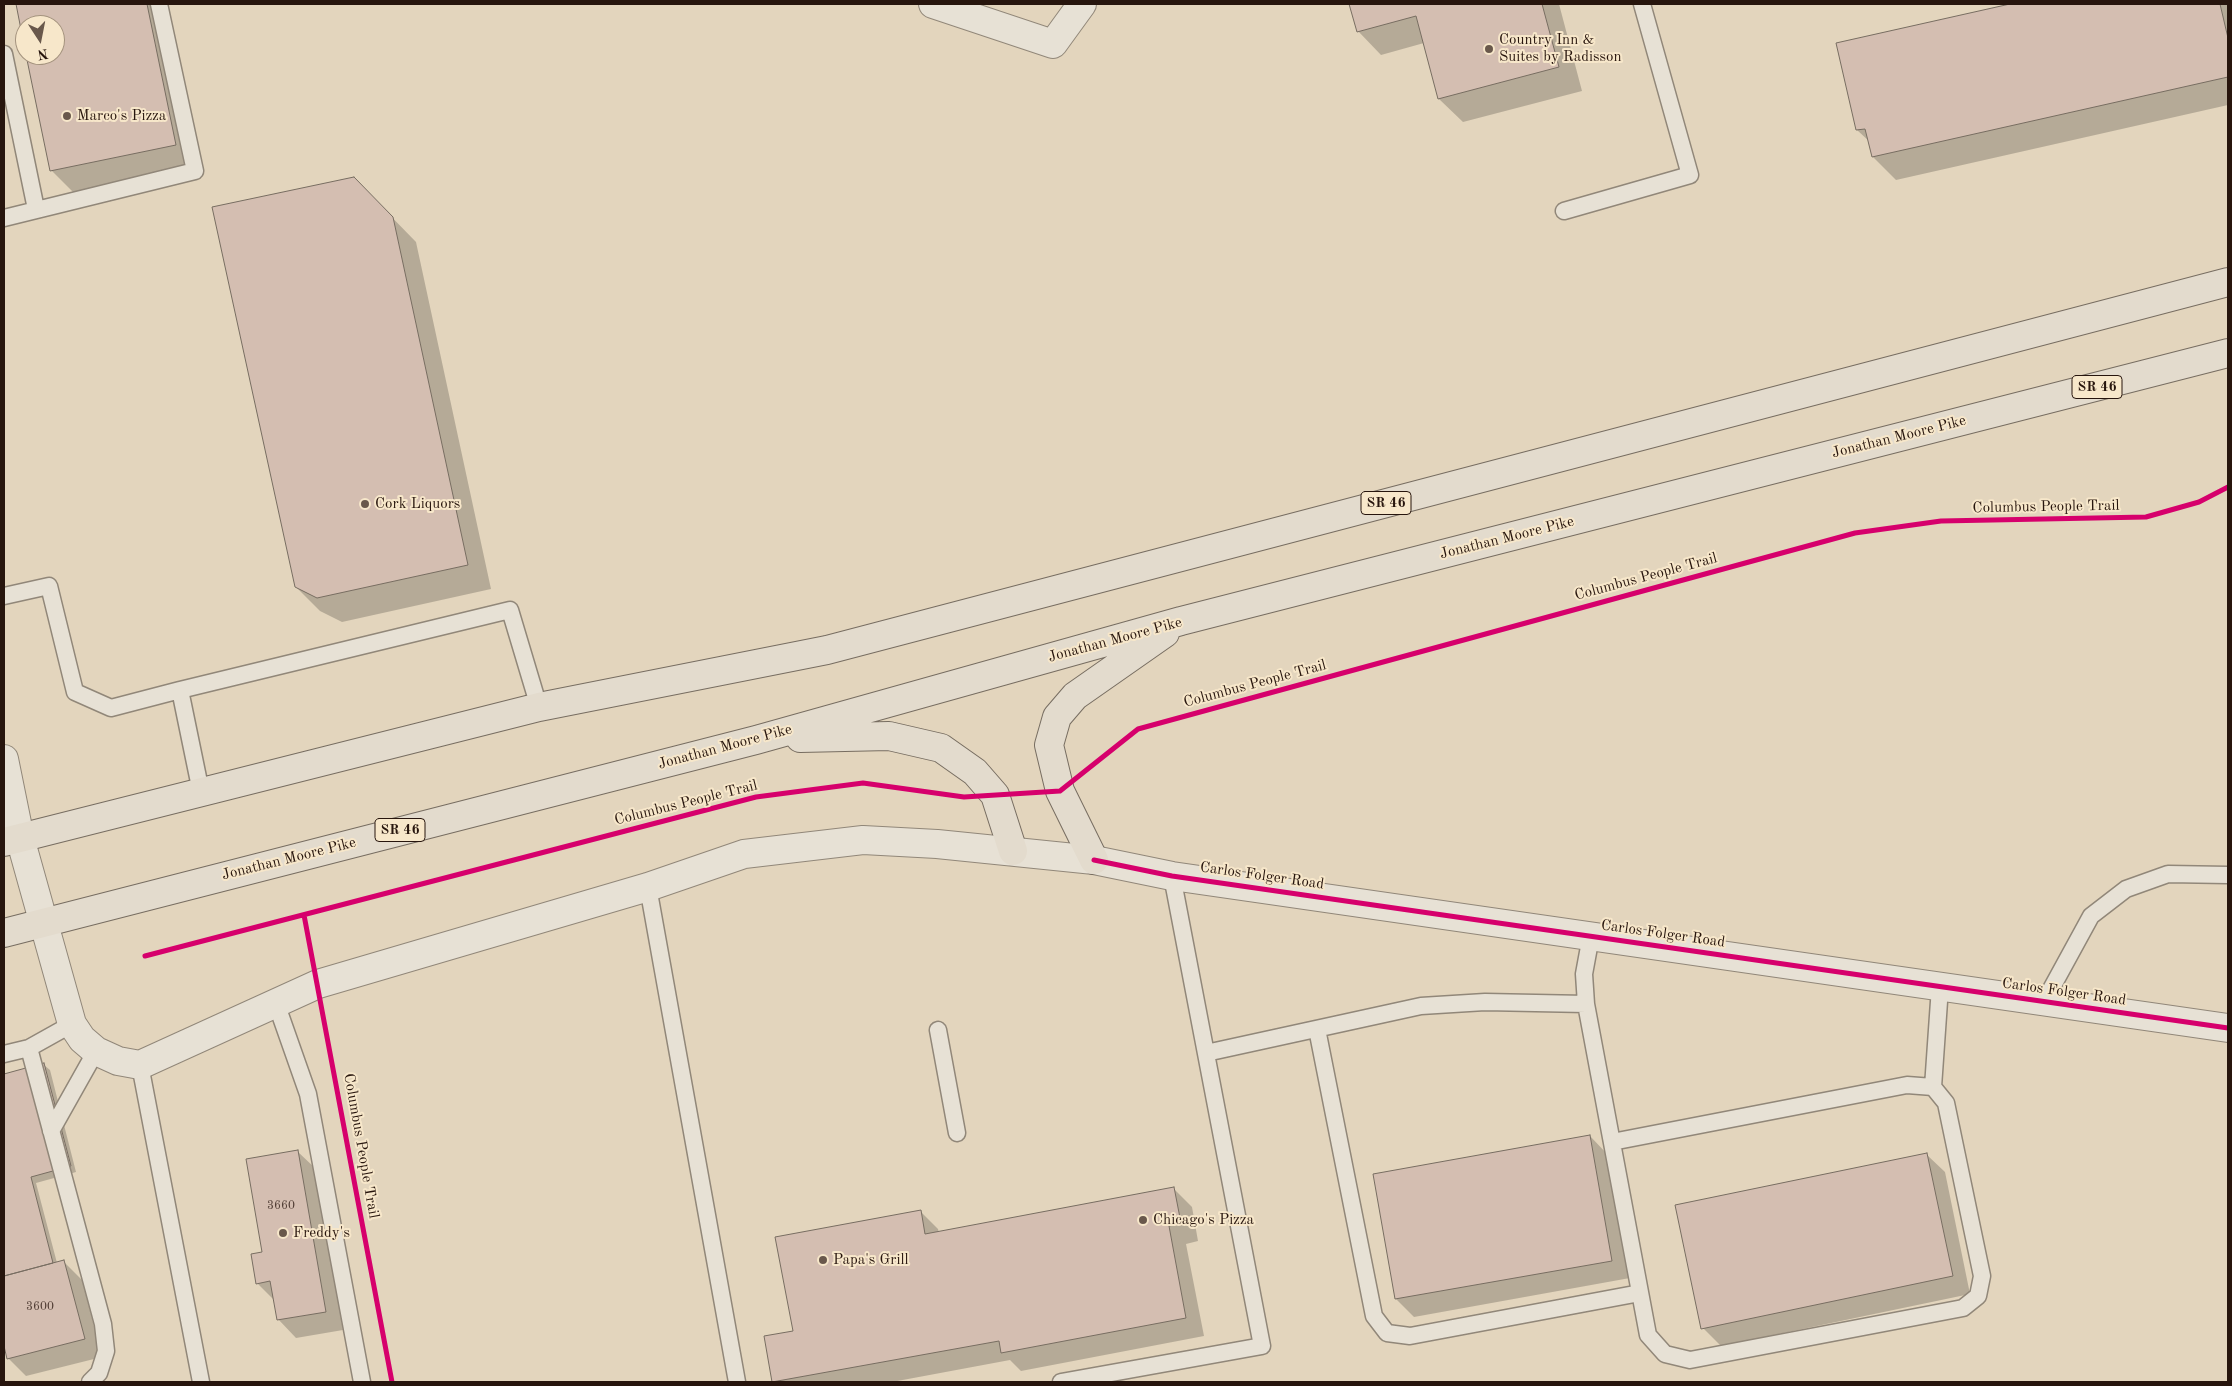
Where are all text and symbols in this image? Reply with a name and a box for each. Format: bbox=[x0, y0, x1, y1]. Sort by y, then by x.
north arrow bbox=[15, 15, 65, 65]
place label: Country Inn & Suites by Radisson bbox=[1499, 31, 1622, 66]
marker: Country Inn & Suites by Radisson bbox=[1483, 43, 1495, 55]
text: N bbox=[36, 46, 49, 62]
place label: Marco's Pizza bbox=[77, 107, 166, 125]
marker: Marco's Pizza bbox=[61, 110, 73, 122]
road number: SR 46 bbox=[2072, 376, 2122, 398]
street label: Jonathan Moore Pike bbox=[1830, 412, 1968, 462]
road number: SR 46 bbox=[1361, 492, 1411, 514]
place label: Cork Liquors bbox=[375, 495, 460, 513]
street label: Columbus People Trail bbox=[1972, 497, 2120, 517]
marker: Cork Liquors bbox=[359, 498, 371, 510]
street label: Jonathan Moore Pike bbox=[1438, 513, 1576, 563]
street label: Columbus People Trail bbox=[1573, 549, 1719, 605]
street label: Jonathan Moore Pike bbox=[1046, 613, 1184, 667]
street label: Columbus People Trail bbox=[1182, 656, 1328, 712]
street label: Jonathan Moore Pike bbox=[656, 720, 794, 774]
street label: Columbus People Trail bbox=[613, 776, 759, 830]
road number: SR 46 bbox=[375, 818, 425, 842]
street label: Jonathan Moore Pike bbox=[220, 834, 358, 884]
street label: Carlos Folger Road bbox=[1199, 858, 1325, 894]
street label: Carlos Folger Road bbox=[1600, 916, 1726, 952]
street label: Carlos Folger Road bbox=[2001, 974, 2127, 1010]
street label: Columbus People Trail bbox=[339, 1072, 383, 1220]
house number: 3660 bbox=[267, 1199, 295, 1213]
place label: Chicago's Pizza bbox=[1153, 1211, 1254, 1229]
marker: Chicago's Pizza bbox=[1137, 1214, 1149, 1226]
place label: Freddy's bbox=[293, 1224, 350, 1242]
marker: Freddy's bbox=[277, 1227, 289, 1239]
place label: Papa's Grill bbox=[833, 1251, 909, 1269]
marker: Papa's Grill bbox=[817, 1254, 829, 1266]
house number: 3600 bbox=[26, 1300, 54, 1314]

